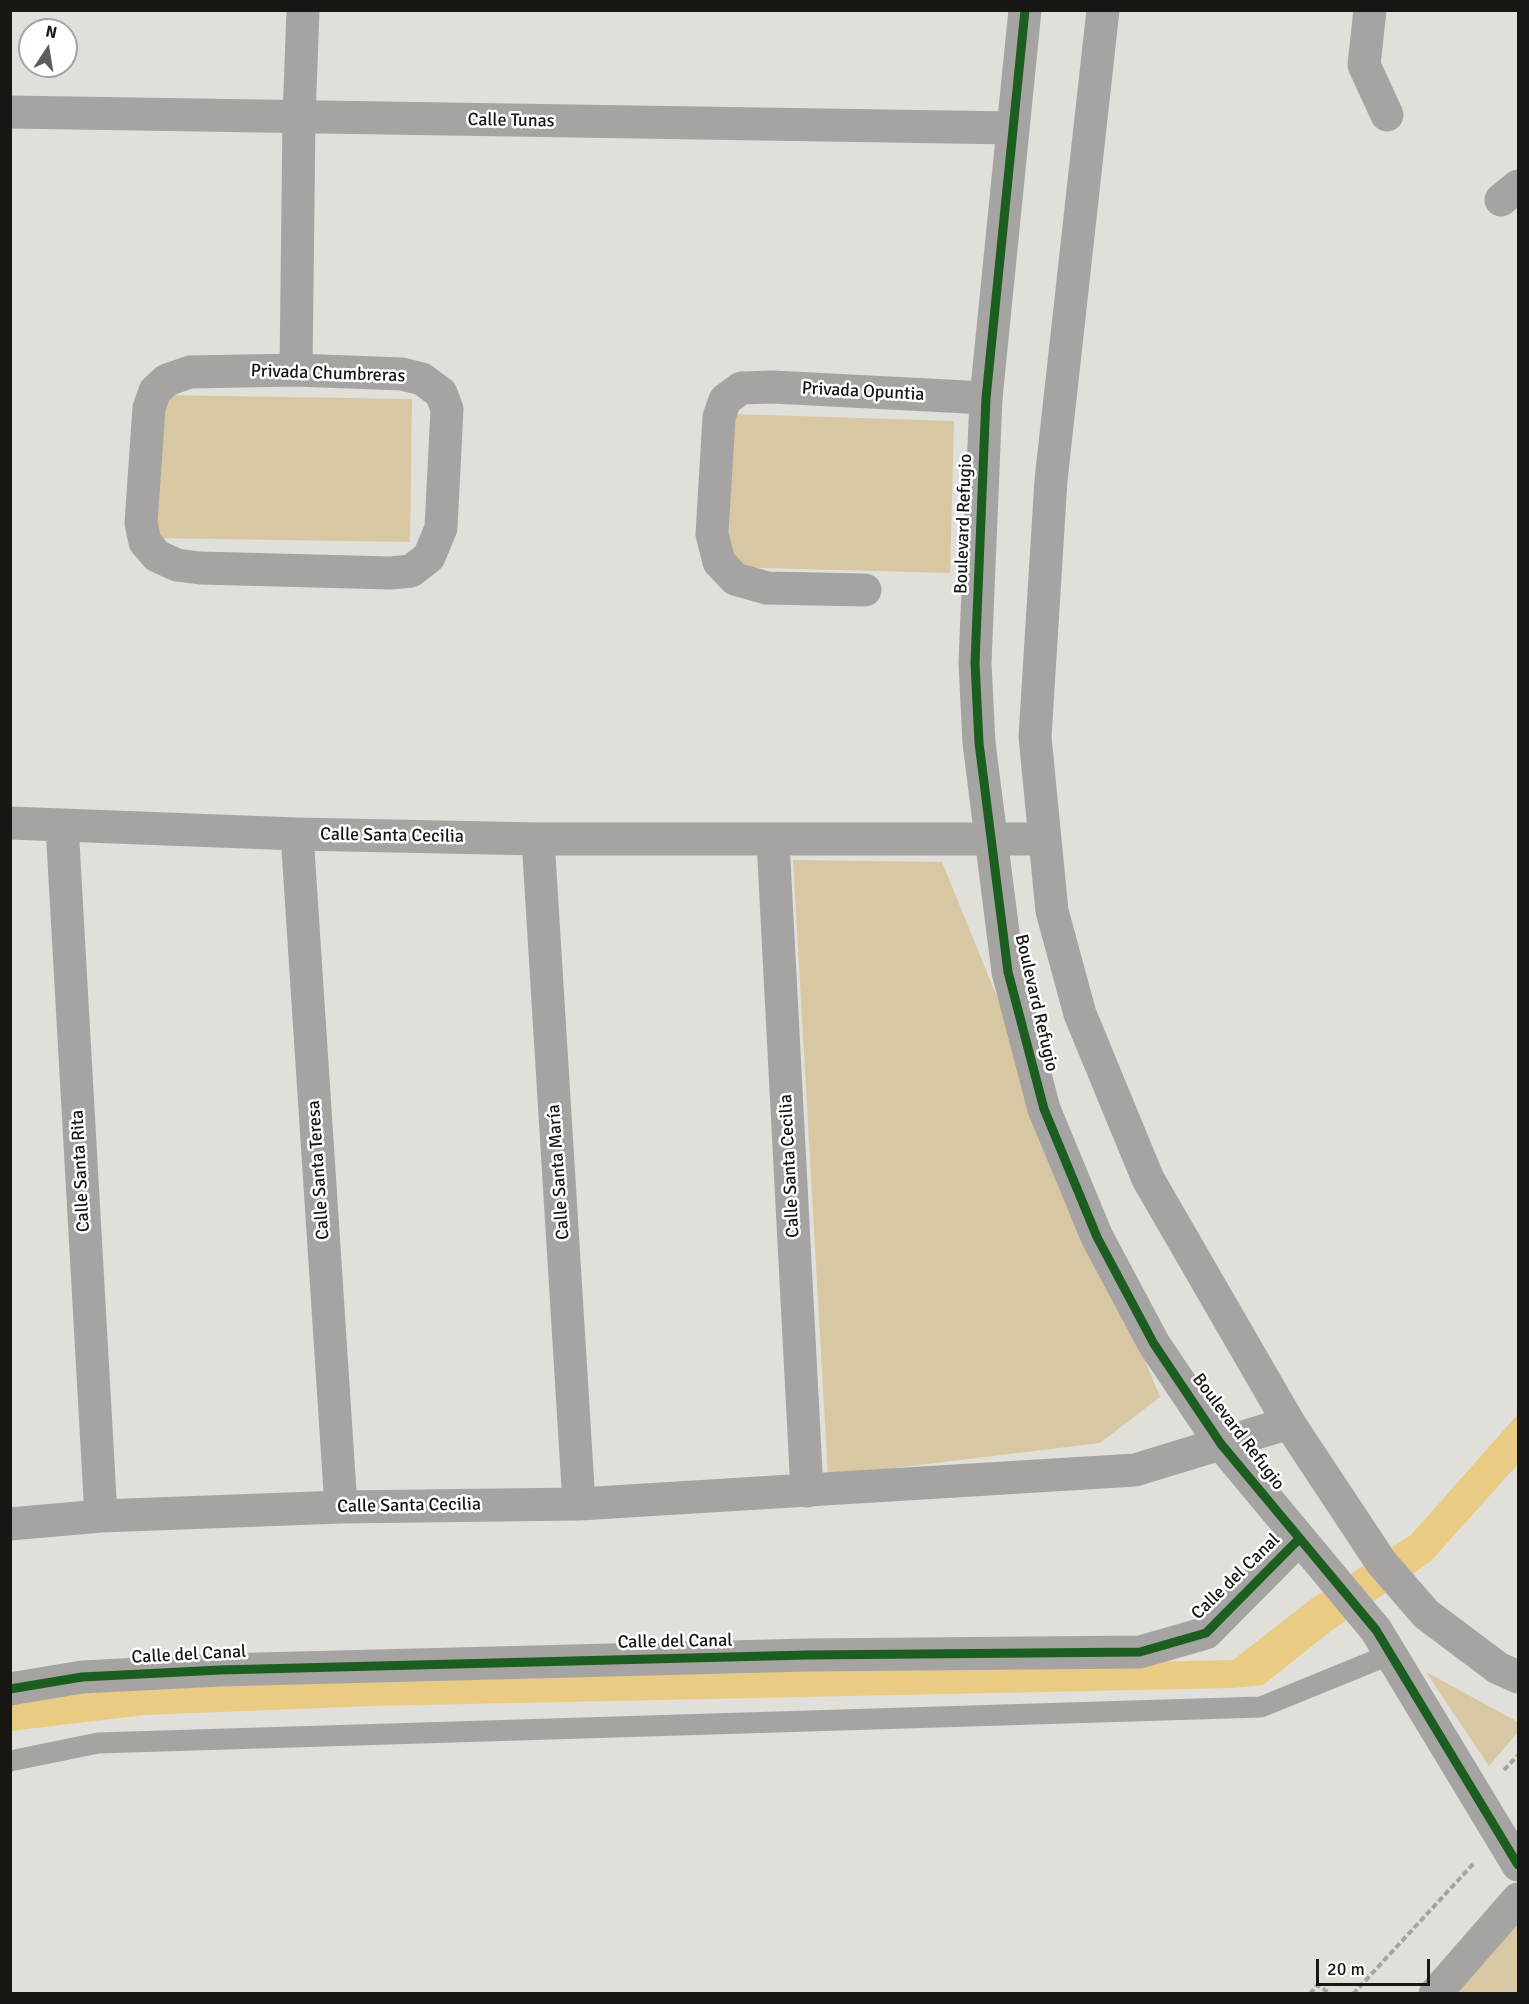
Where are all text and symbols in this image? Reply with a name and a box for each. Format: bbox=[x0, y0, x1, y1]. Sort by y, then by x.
north arrow bbox=[18, 18, 78, 78]
text: N bbox=[44, 21, 59, 43]
street label: Calle Tunas bbox=[467, 109, 555, 133]
street label: Privada Chumbreras bbox=[250, 361, 406, 387]
street label: Privada Opuntia bbox=[801, 378, 925, 406]
street label: Boulevard Refugio bbox=[951, 453, 977, 595]
street label: Calle Santa Cecilia bbox=[320, 824, 464, 848]
street label: Boulevard Refugio bbox=[1010, 932, 1062, 1074]
street label: Calle Santa Cecilia bbox=[775, 1094, 805, 1238]
street label: Calle Santa Teresa bbox=[303, 1099, 335, 1241]
street label: Calle Santa María bbox=[543, 1103, 575, 1241]
street label: Calle Santa Rita bbox=[67, 1109, 95, 1233]
street label: Boulevard Refugio bbox=[1187, 1369, 1289, 1495]
street label: Calle Santa Cecilia bbox=[337, 1494, 481, 1518]
street label: Calle del Canal bbox=[1187, 1529, 1285, 1625]
street label: Calle del Canal bbox=[617, 1630, 733, 1654]
street label: Calle del Canal bbox=[131, 1641, 247, 1669]
scale bar bbox=[1319, 1947, 1433, 1985]
text: 20 m bbox=[1327, 1958, 1365, 1980]

